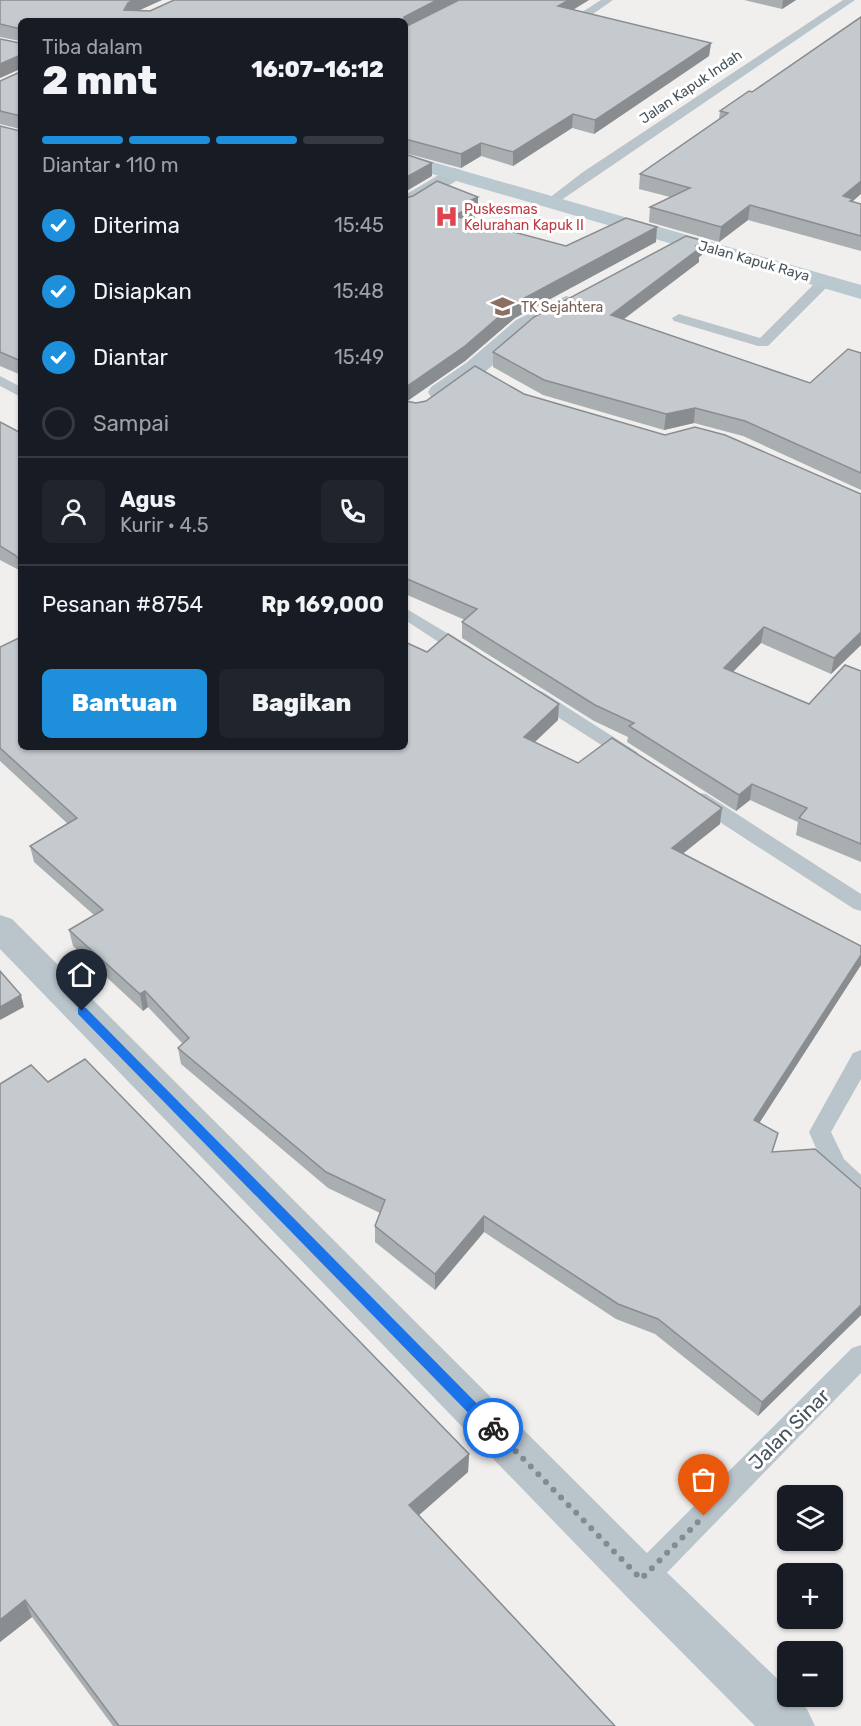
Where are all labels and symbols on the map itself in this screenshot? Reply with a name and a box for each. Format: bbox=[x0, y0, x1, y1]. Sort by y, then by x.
street label: Jalan Kapuk Indah bbox=[637, 46, 745, 128]
place label: Puskesmas Kelurahan Kapuk II bbox=[464, 201, 584, 234]
hospital icon: Puskesmas Kelurahan Kapuk II bbox=[433, 204, 459, 230]
street label: Jalan Kapuk Raya bbox=[696, 237, 812, 285]
school or university icon: TK Sejahtera bbox=[490, 294, 516, 320]
place label: TK Sejahtera bbox=[521, 299, 603, 316]
pin bbox=[56, 949, 107, 1011]
street label: Jalan Sinar bbox=[744, 1383, 835, 1474]
courier bbox=[463, 1398, 523, 1458]
pin bbox=[678, 1454, 729, 1516]

